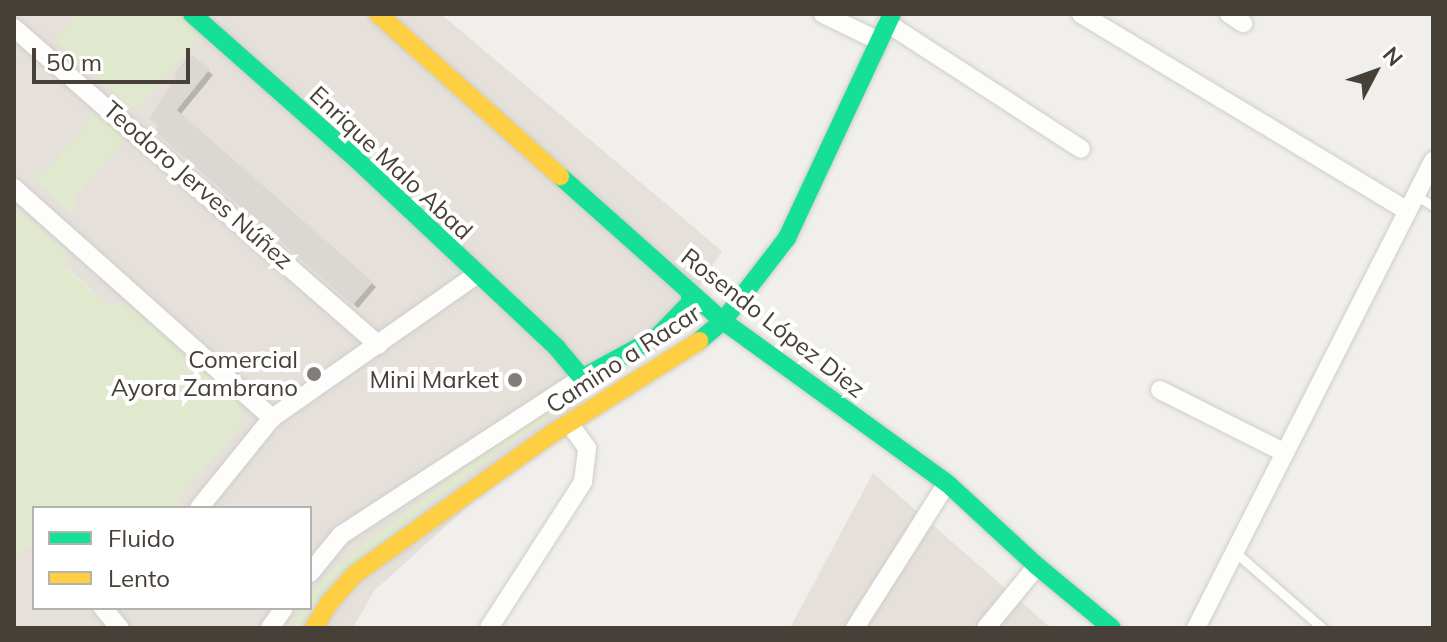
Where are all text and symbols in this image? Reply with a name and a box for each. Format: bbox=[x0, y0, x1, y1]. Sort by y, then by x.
scale bar bbox=[36, 32, 194, 82]
north arrow bbox=[1335, 32, 1415, 112]
text: N bbox=[1377, 41, 1409, 72]
text: 50 m bbox=[46, 47, 102, 77]
street label: Enrique Malo Abad bbox=[304, 80, 478, 246]
street label: Teodoro Jerves Núñez bbox=[97, 95, 299, 275]
street label: Rosendo López Diez bbox=[675, 242, 871, 404]
street label: Camino a Racar bbox=[541, 299, 705, 419]
place label: Comercial Ayora Zambrano bbox=[111, 346, 298, 402]
marker: Comercial Ayora Zambrano bbox=[305, 365, 323, 383]
place label: Mini Market bbox=[369, 366, 499, 394]
marker: Mini Market bbox=[506, 371, 524, 389]
legend bbox=[32, 506, 312, 610]
text: Fluido bbox=[108, 523, 175, 553]
text: Lento bbox=[108, 563, 170, 593]

